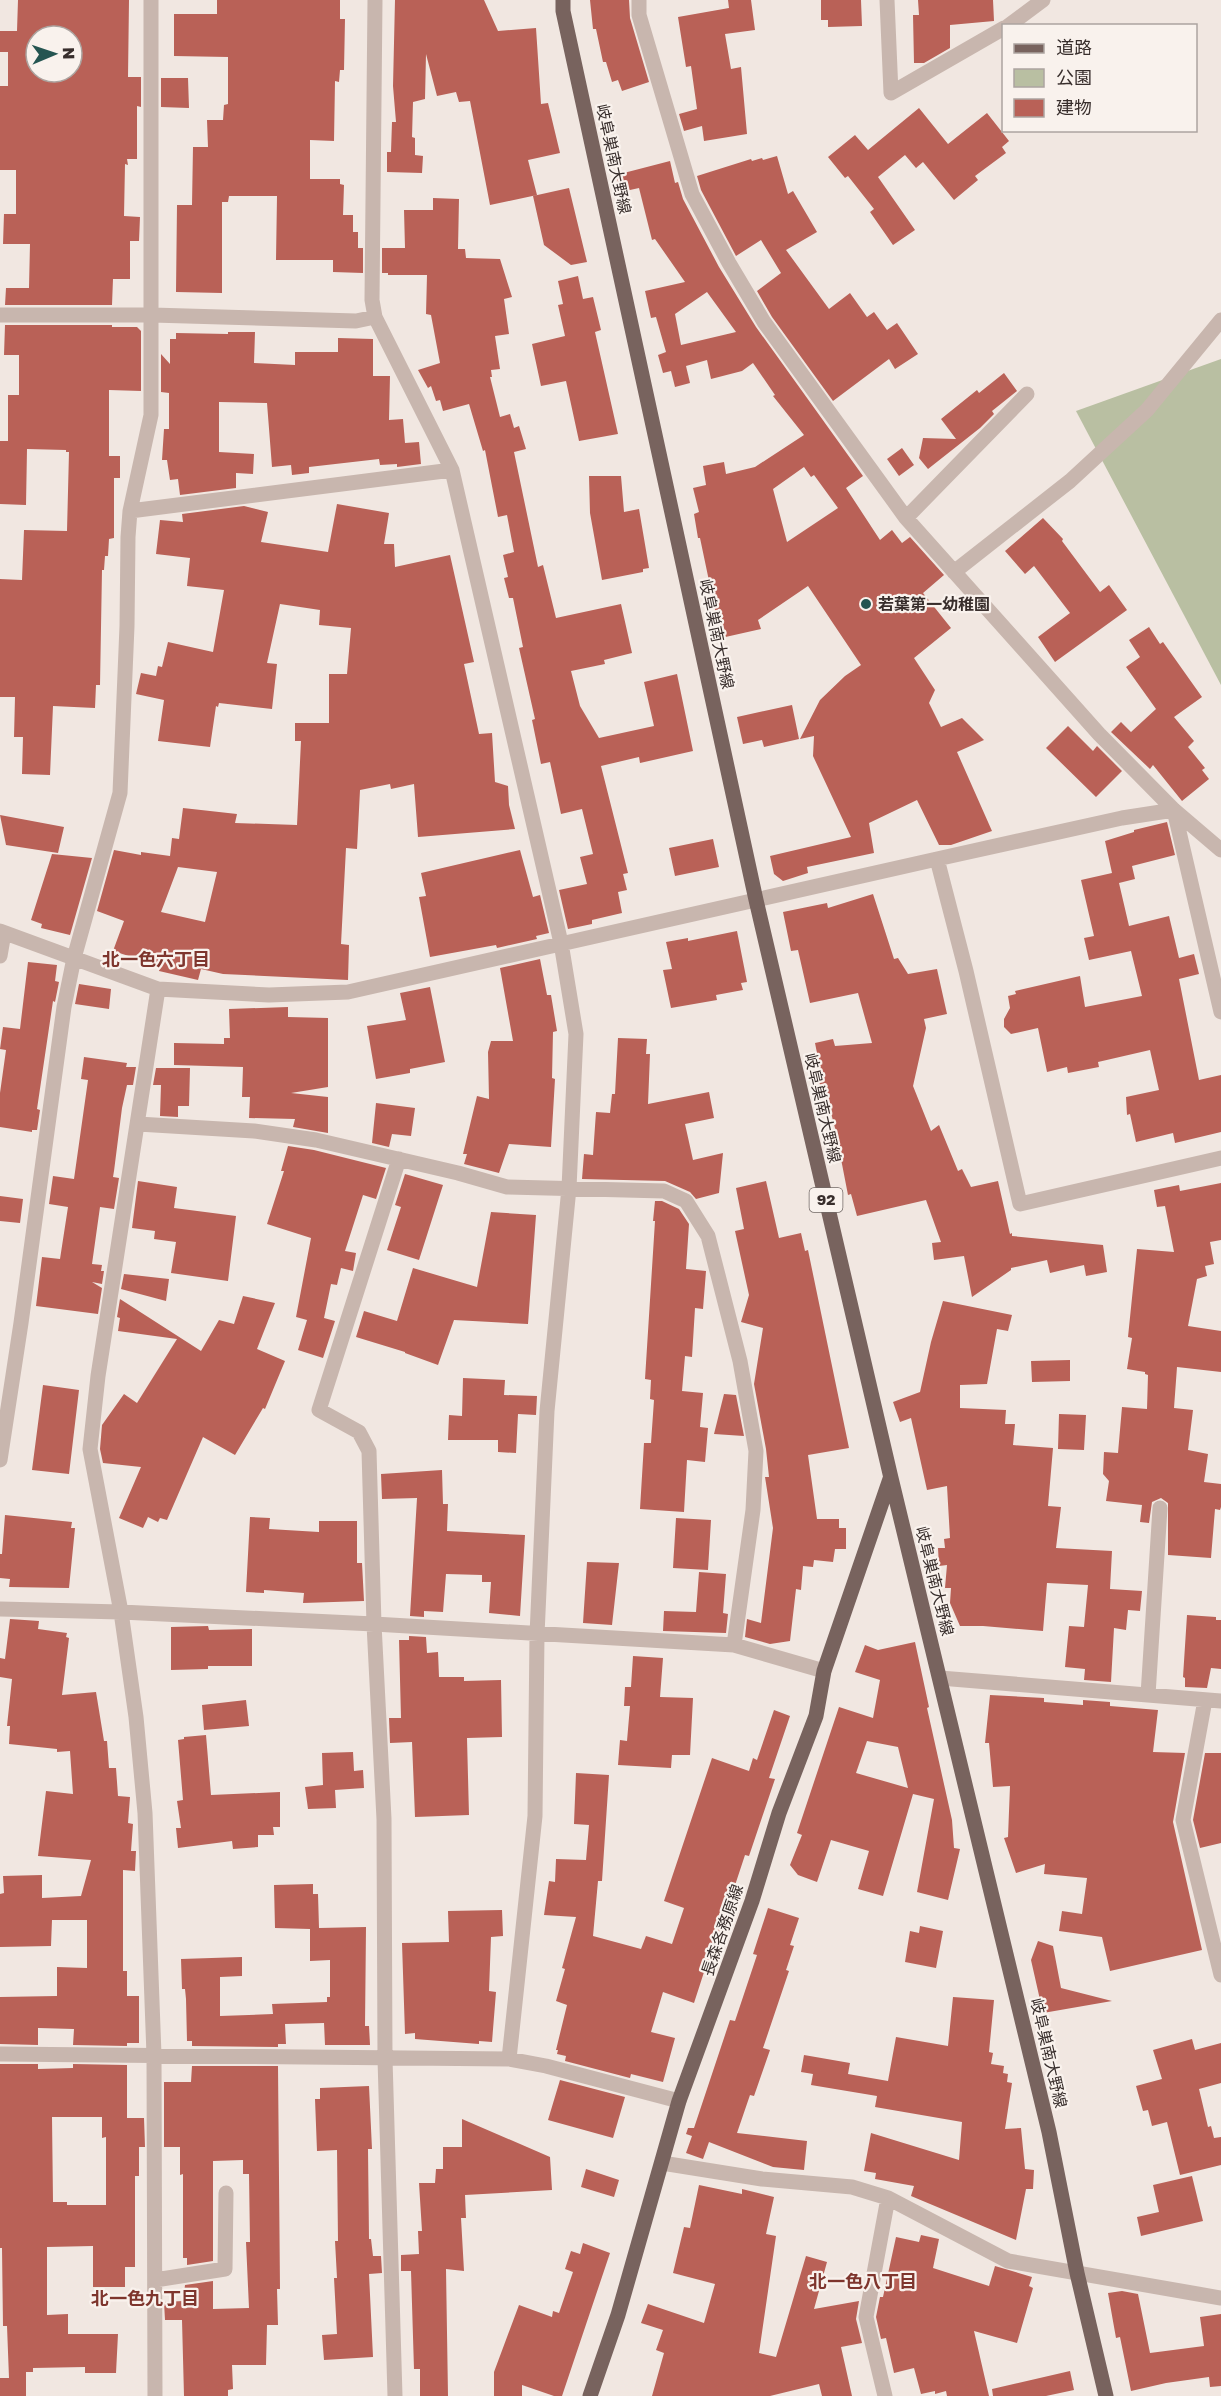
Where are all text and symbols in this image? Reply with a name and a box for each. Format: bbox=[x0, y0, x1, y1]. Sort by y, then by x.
north arrow bbox=[24, 24, 84, 84]
legend bbox=[1002, 24, 1197, 132]
text: 道路 bbox=[1056, 36, 1092, 58]
text: N bbox=[59, 47, 79, 60]
text: 公園 bbox=[1056, 66, 1092, 88]
text: 建物 bbox=[1056, 96, 1092, 118]
street label: 岐阜巣南大野線 bbox=[593, 102, 635, 216]
street label: 岐阜巣南大野線 bbox=[696, 577, 738, 691]
place label: 若葉第一幼稚園 bbox=[878, 594, 990, 614]
marker: 若葉第一幼稚園 bbox=[859, 597, 873, 611]
district label: 北一色六丁目 bbox=[102, 948, 210, 970]
street label: 岐阜巣南大野線 bbox=[801, 1051, 845, 1165]
road number: 92 bbox=[810, 1188, 842, 1212]
street label: 岐阜巣南大野線 bbox=[912, 1524, 958, 1638]
street label: 長森各務原線 bbox=[697, 1881, 747, 1979]
street label: 岐阜巣南大野線 bbox=[1027, 1996, 1071, 2110]
district label: 北一色八丁目 bbox=[809, 2270, 917, 2292]
district label: 北一色九丁目 bbox=[91, 2287, 199, 2309]

